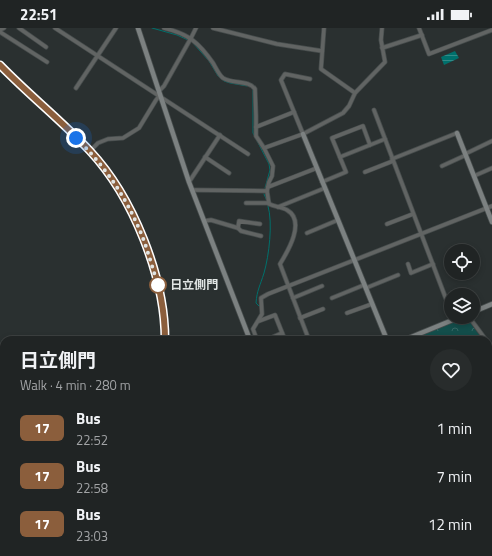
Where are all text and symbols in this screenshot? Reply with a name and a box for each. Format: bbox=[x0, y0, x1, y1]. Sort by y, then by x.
text: 22:51 bbox=[20, 3, 57, 26]
your location bbox=[66, 128, 86, 148]
map controls bbox=[444, 244, 480, 324]
button: locate bbox=[444, 244, 480, 280]
place label: 日立側門 bbox=[170, 275, 218, 294]
marker: 日立側門 bbox=[149, 276, 167, 294]
button: layers bbox=[444, 288, 480, 324]
text: 日立側門 bbox=[20, 345, 96, 374]
button: heart bbox=[430, 349, 472, 391]
text: Walk · 4 min · 280 m bbox=[20, 375, 131, 395]
text: Bus bbox=[76, 407, 101, 430]
text: 17 bbox=[34, 417, 50, 438]
text: 1 min bbox=[436, 417, 472, 440]
text: 22:52 bbox=[76, 430, 108, 450]
text: Bus bbox=[76, 455, 101, 478]
text: 17 bbox=[34, 465, 50, 486]
text: 7 min bbox=[436, 465, 472, 488]
text: 22:58 bbox=[76, 478, 108, 498]
text: Bus bbox=[76, 503, 101, 526]
text: 17 bbox=[34, 513, 50, 534]
text: 12 min bbox=[428, 513, 472, 536]
text: 23:03 bbox=[76, 526, 108, 546]

